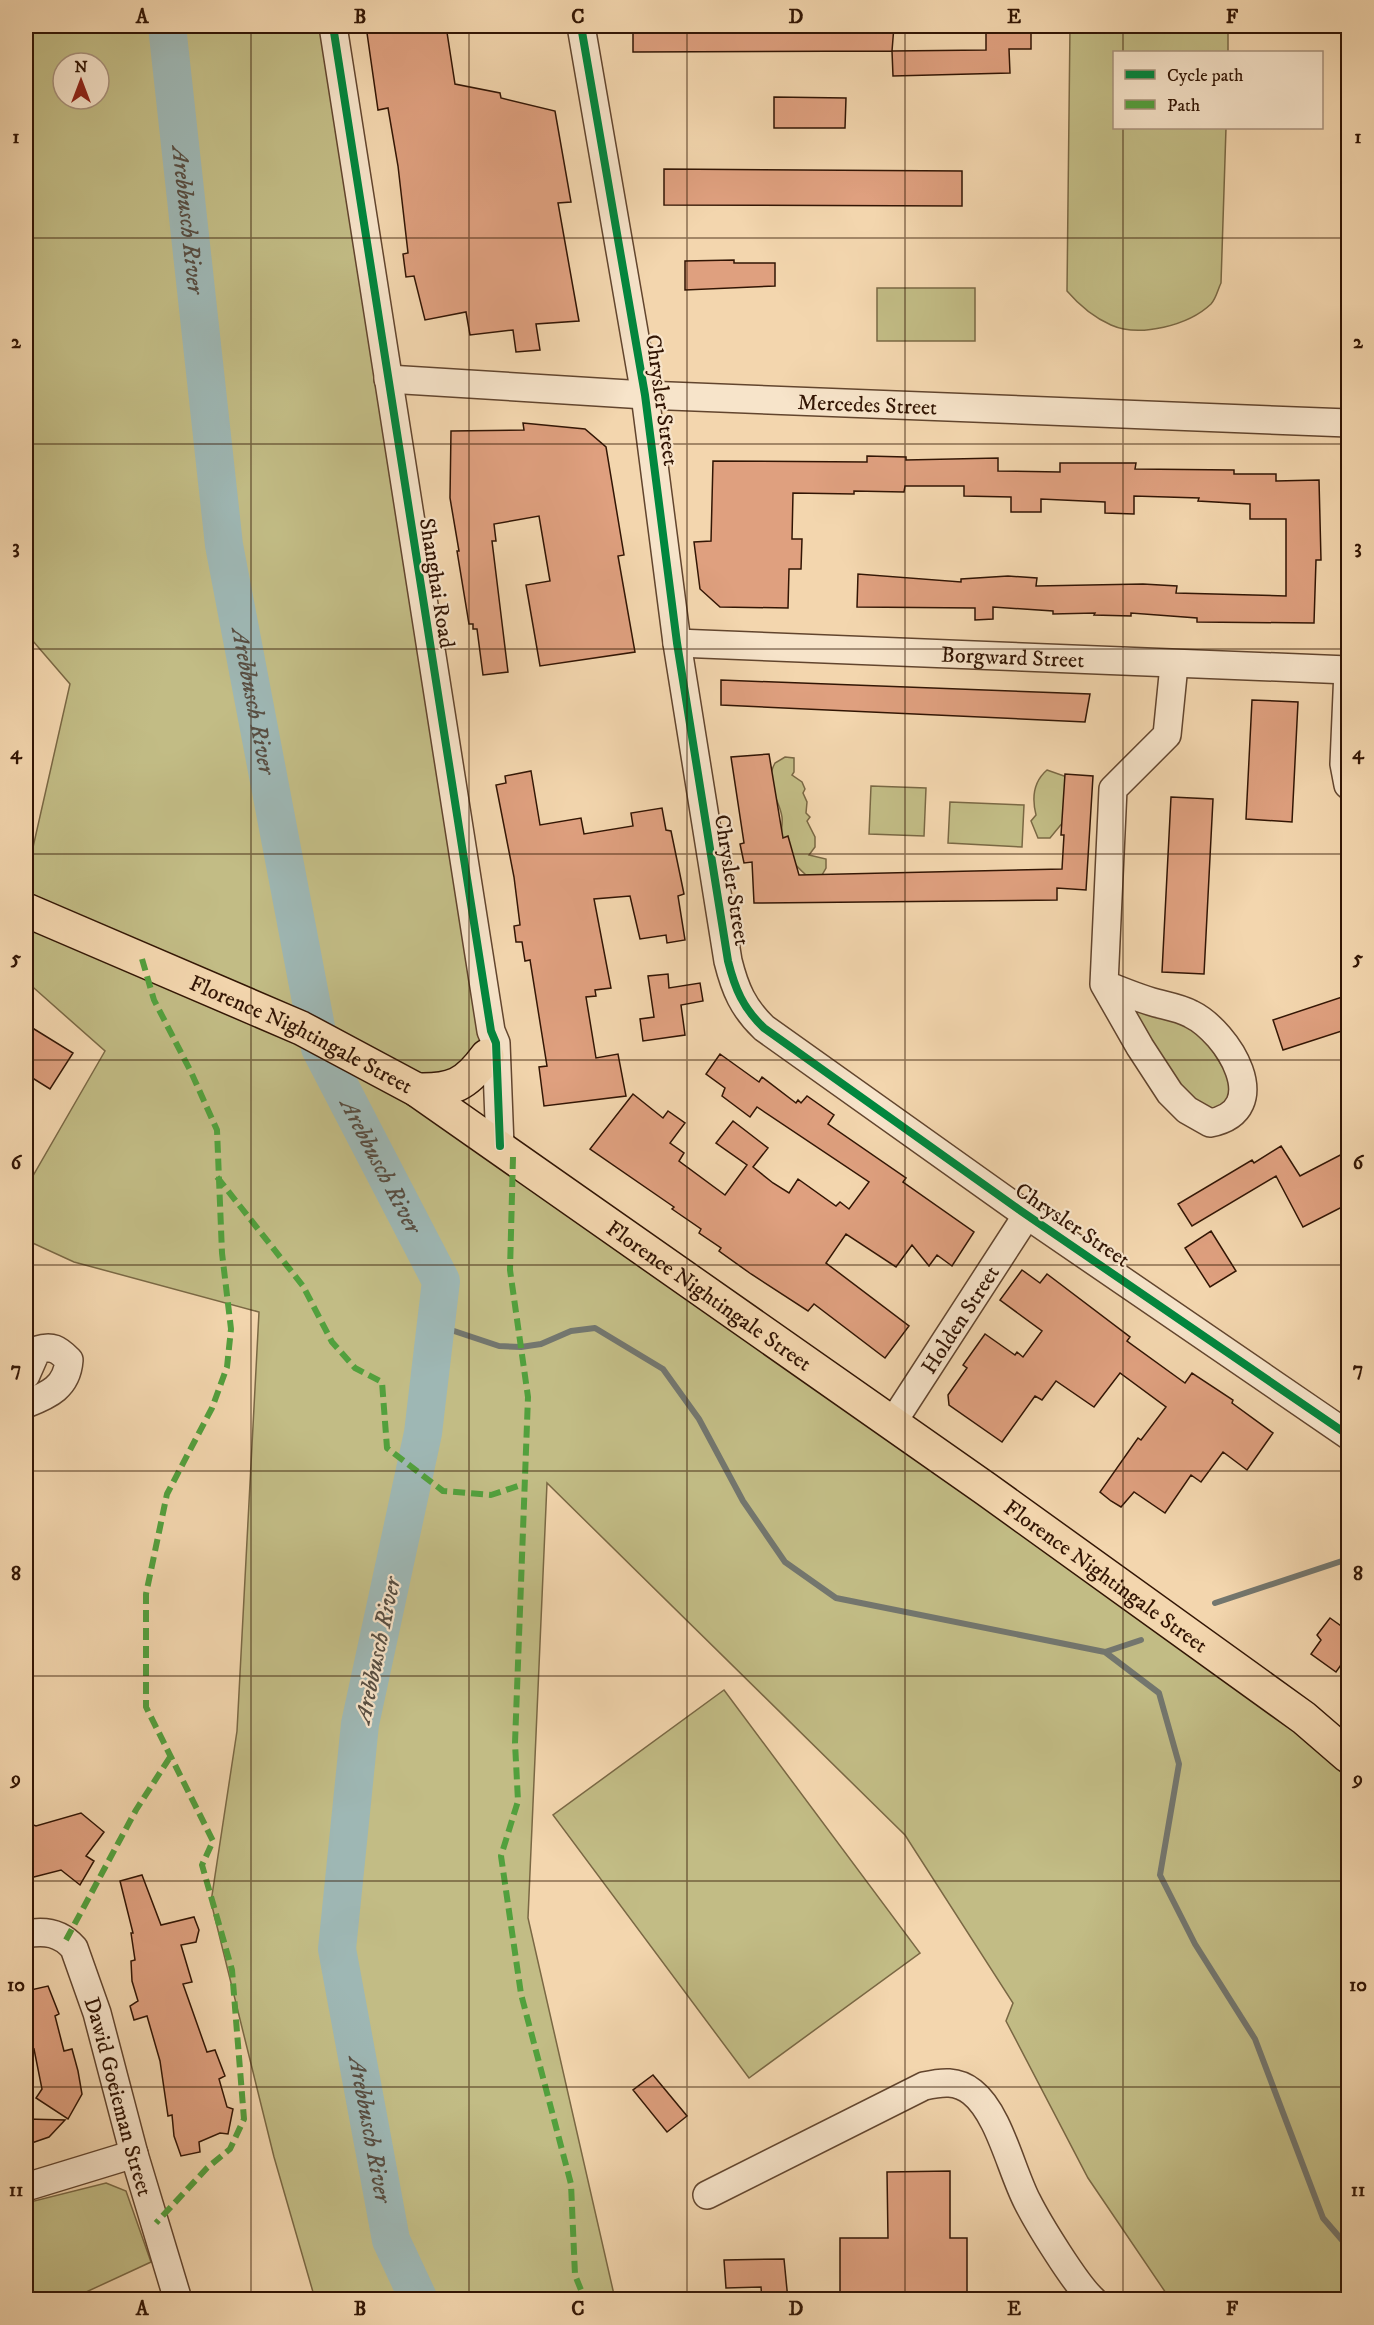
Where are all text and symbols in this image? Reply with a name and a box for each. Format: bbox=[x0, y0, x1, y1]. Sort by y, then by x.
text: A bbox=[135, 5, 150, 30]
text: B bbox=[354, 5, 366, 30]
text: C bbox=[571, 5, 585, 30]
text: D bbox=[789, 5, 804, 30]
text: E bbox=[1007, 5, 1021, 30]
text: F bbox=[1226, 5, 1239, 30]
north arrow bbox=[51, 51, 111, 111]
legend bbox=[1113, 51, 1323, 129]
text: N bbox=[74, 57, 88, 77]
text: Cycle path bbox=[1167, 65, 1244, 87]
text: Path bbox=[1167, 95, 1201, 117]
text: 1 bbox=[12, 125, 20, 150]
text: 1 bbox=[1354, 125, 1362, 150]
water label: Arebbusch River bbox=[164, 142, 211, 298]
text: 2 bbox=[11, 330, 22, 355]
text: 2 bbox=[1353, 330, 1364, 355]
street label: Chrysler Street bbox=[639, 333, 684, 468]
street label: Mercedes Street bbox=[797, 389, 938, 422]
street label: Shanghai Road bbox=[413, 516, 460, 650]
text: 3 bbox=[12, 535, 20, 560]
text: 3 bbox=[1354, 535, 1362, 560]
water label: Arebbusch River bbox=[224, 623, 282, 779]
street label: Borgward Street bbox=[941, 642, 1085, 674]
text: 4 bbox=[10, 741, 23, 766]
text: 4 bbox=[1352, 741, 1365, 766]
street label: Chrysler Street bbox=[708, 813, 755, 948]
text: 5 bbox=[10, 946, 21, 971]
text: 5 bbox=[1352, 946, 1363, 971]
street label: Florence Nightingale Street bbox=[185, 970, 417, 1100]
water label: Arebbusch River bbox=[332, 1091, 429, 1241]
text: 6 bbox=[11, 1151, 23, 1176]
text: 6 bbox=[1353, 1151, 1365, 1176]
street label: Chrysler Street bbox=[1010, 1177, 1135, 1274]
street label: Florence Nightingale Street bbox=[601, 1215, 817, 1378]
street label: Holden Street bbox=[916, 1261, 1006, 1379]
text: 7 bbox=[11, 1357, 21, 1382]
text: 7 bbox=[1353, 1357, 1363, 1382]
street label: Florence Nightingale Street bbox=[998, 1494, 1213, 1659]
text: 8 bbox=[11, 1562, 21, 1587]
text: 8 bbox=[1353, 1562, 1363, 1587]
water label: Arebbusch River bbox=[347, 1572, 409, 1729]
text: 9 bbox=[9, 1767, 21, 1792]
text: 9 bbox=[1351, 1767, 1363, 1792]
text: 10 bbox=[7, 1973, 25, 1998]
text: 10 bbox=[1349, 1973, 1367, 1998]
street label: Dawid Goeieman Street bbox=[77, 1994, 158, 2200]
water label: Arebbusch River bbox=[341, 2051, 398, 2207]
text: 11 bbox=[9, 2178, 23, 2203]
text: 11 bbox=[1351, 2178, 1365, 2203]
text: A bbox=[135, 2297, 150, 2322]
text: B bbox=[354, 2297, 366, 2322]
text: C bbox=[571, 2297, 585, 2322]
text: D bbox=[789, 2297, 804, 2322]
text: E bbox=[1007, 2297, 1021, 2322]
text: F bbox=[1226, 2297, 1239, 2322]

